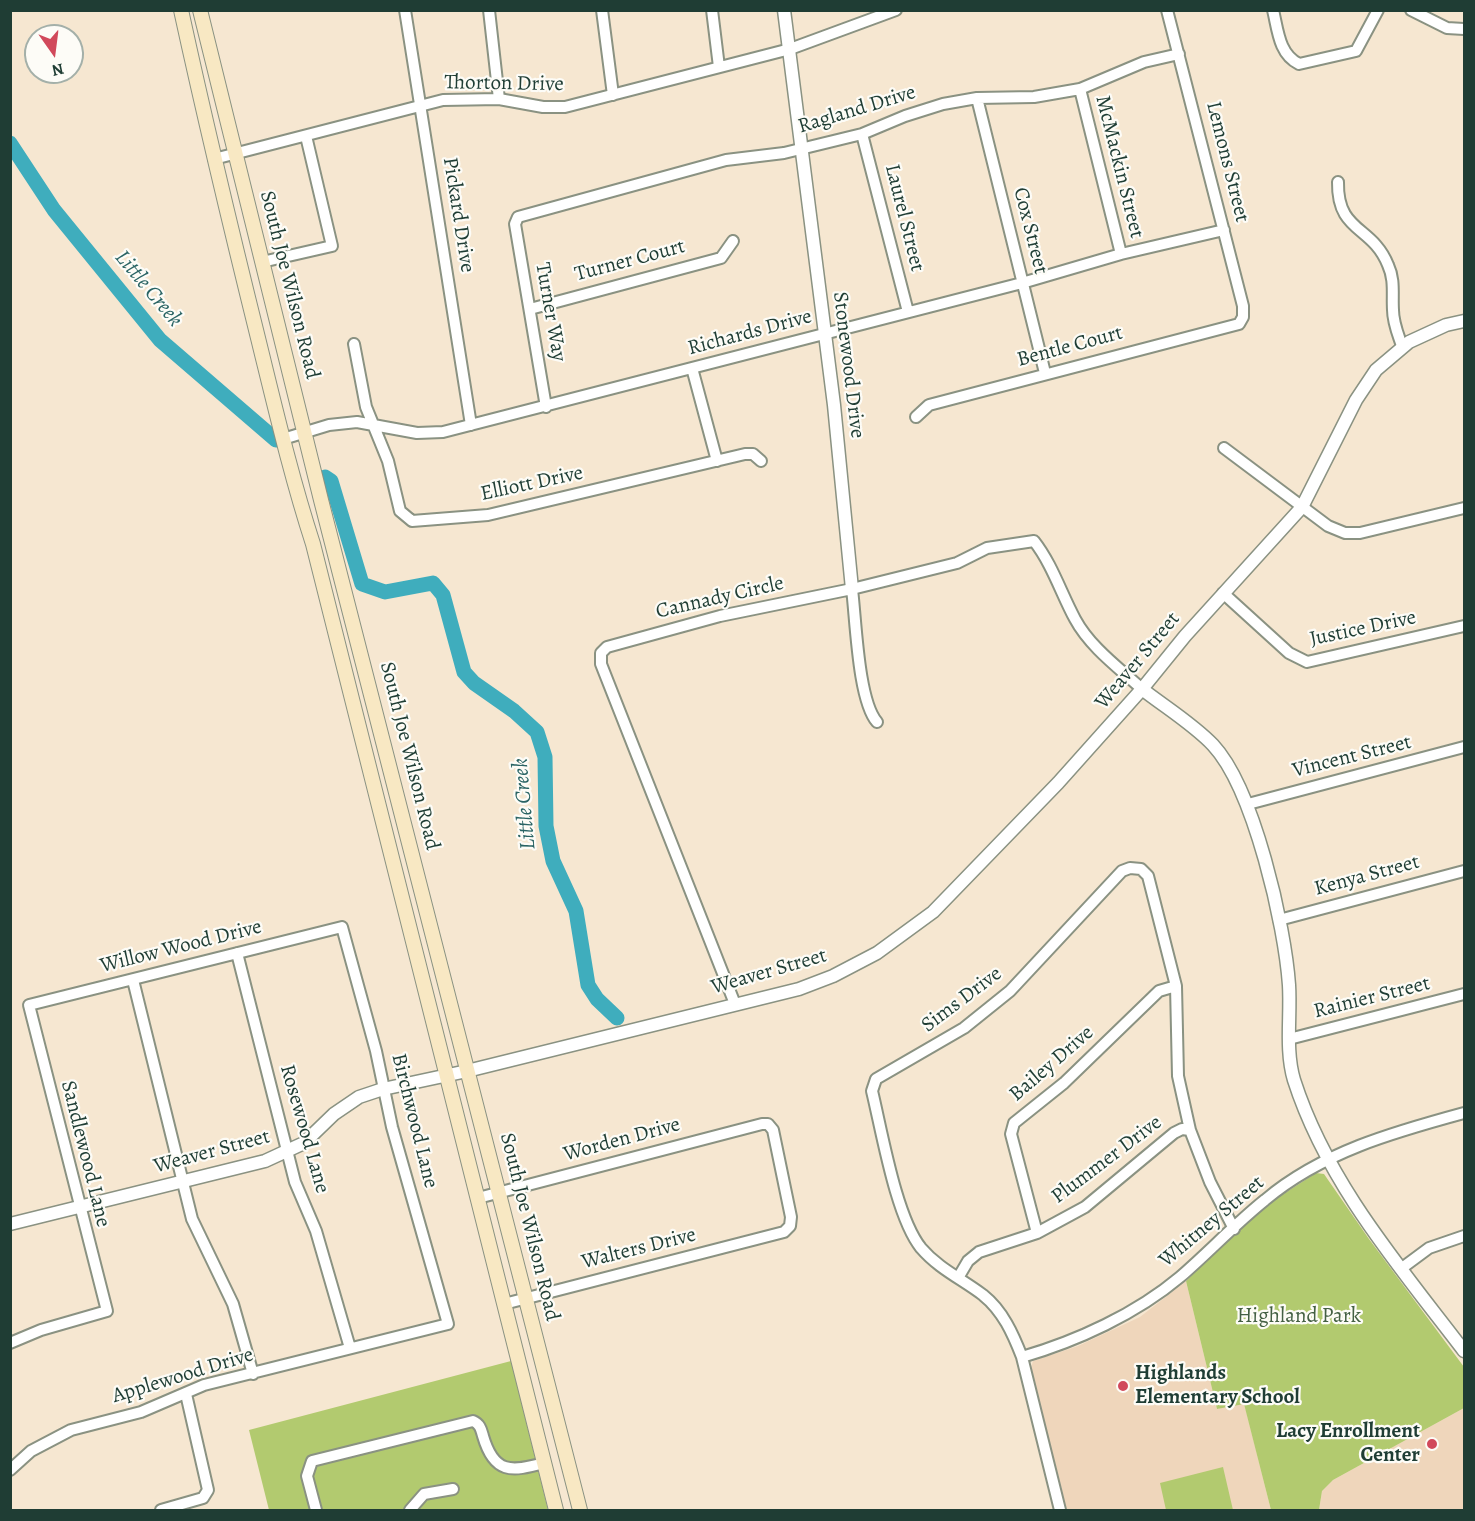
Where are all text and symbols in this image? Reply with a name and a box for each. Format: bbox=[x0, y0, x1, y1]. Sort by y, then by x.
north arrow bbox=[24, 24, 84, 84]
text: N bbox=[50, 57, 66, 82]
street label: Thorton Drive bbox=[444, 70, 564, 98]
street label: Ragland Drive bbox=[795, 80, 919, 140]
street label: McMackin Street bbox=[1089, 93, 1149, 241]
street label: Lemons Street bbox=[1200, 99, 1254, 225]
street label: Pickard Drive bbox=[436, 156, 480, 274]
street label: Laurel Street bbox=[878, 162, 930, 274]
street label: Cox Street bbox=[1007, 185, 1053, 277]
street label: South Joe Wilson Road bbox=[253, 188, 325, 382]
street label: Turner Court bbox=[572, 234, 688, 288]
water label: Little Creek bbox=[108, 245, 188, 333]
street label: Turner Way bbox=[529, 261, 571, 363]
street label: Stonewood Drive bbox=[827, 290, 869, 440]
street label: Richards Drive bbox=[685, 304, 815, 362]
street label: Bentle Court bbox=[1014, 321, 1126, 373]
street label: Elliott Drive bbox=[478, 461, 586, 507]
street label: Cannady Circle bbox=[654, 571, 786, 625]
street label: Justice Drive bbox=[1307, 605, 1419, 653]
street label: Weaver Street bbox=[1090, 607, 1186, 715]
street label: South Joe Wilson Road bbox=[373, 659, 445, 853]
street label: Vincent Street bbox=[1290, 730, 1414, 784]
water label: Little Creek bbox=[508, 757, 542, 851]
street label: Kenya Street bbox=[1312, 850, 1422, 902]
street label: Willow Wood Drive bbox=[98, 915, 264, 979]
street label: Weaver Street bbox=[708, 943, 830, 1001]
street label: Sims Drive bbox=[917, 962, 1007, 1038]
street label: Rainier Street bbox=[1311, 971, 1433, 1025]
street label: Bailey Drive bbox=[1005, 1021, 1099, 1107]
street label: Birchwood Lane bbox=[385, 1051, 443, 1191]
street label: Rosewood Lane bbox=[274, 1062, 334, 1196]
street label: Sandlewood Lane bbox=[55, 1078, 115, 1230]
street label: Plummer Drive bbox=[1047, 1110, 1167, 1210]
street label: Worden Drive bbox=[561, 1112, 683, 1168]
street label: Weaver Street bbox=[151, 1124, 273, 1180]
street label: South Joe Wilson Road bbox=[493, 1130, 565, 1324]
street label: Whitney Street bbox=[1154, 1171, 1270, 1273]
street label: Walters Drive bbox=[579, 1223, 699, 1275]
park label: Highland Park bbox=[1237, 1304, 1361, 1330]
street label: Applewood Drive bbox=[109, 1343, 257, 1409]
place label: Highlands Elementary School bbox=[1135, 1361, 1300, 1411]
marker: Highlands Elementary School bbox=[1116, 1379, 1130, 1393]
place label: Lacy Enrollment Center bbox=[1276, 1419, 1420, 1469]
marker: Lacy Enrollment Center bbox=[1425, 1437, 1439, 1451]

